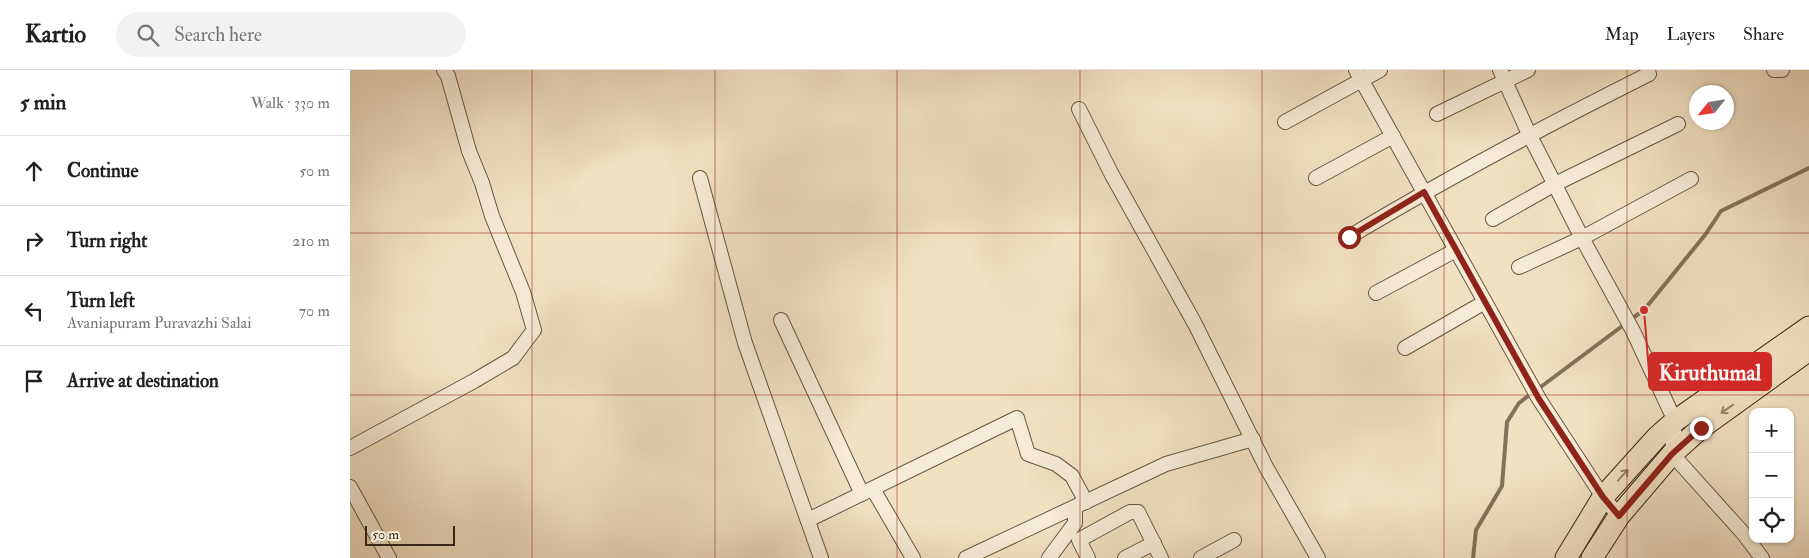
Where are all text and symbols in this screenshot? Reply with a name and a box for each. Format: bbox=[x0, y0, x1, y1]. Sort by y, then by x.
search box bbox=[116, 12, 466, 57]
text: Kartio bbox=[25, 19, 86, 50]
icon: search bbox=[134, 21, 162, 49]
text: Search here bbox=[174, 23, 262, 47]
text: Map bbox=[1605, 23, 1639, 46]
text: Layers bbox=[1667, 23, 1715, 46]
text: Share bbox=[1743, 23, 1784, 46]
north arrow bbox=[1689, 85, 1734, 130]
text: 5 min bbox=[20, 89, 66, 116]
text: Walk · 330 m bbox=[251, 93, 330, 113]
icon: ahead bbox=[20, 157, 48, 185]
text: Continue bbox=[67, 159, 138, 183]
text: 50 m bbox=[299, 161, 330, 181]
route start bbox=[1338, 226, 1361, 249]
icon: right bbox=[20, 227, 48, 255]
text: Turn right bbox=[67, 229, 147, 253]
text: 210 m bbox=[292, 231, 330, 251]
text: Turn left bbox=[67, 289, 135, 313]
icon: left bbox=[20, 297, 48, 325]
text: 70 m bbox=[299, 301, 330, 321]
text: Avaniapuram Puravazhi Salai bbox=[67, 313, 251, 333]
callout: Kiruthumal bbox=[1649, 353, 1771, 390]
text: Kiruthumal bbox=[1659, 359, 1762, 387]
icon: arrive bbox=[20, 367, 48, 395]
text: Arrive at destination bbox=[67, 369, 219, 393]
one-way arrow bbox=[1720, 404, 1734, 414]
map controls bbox=[1749, 408, 1794, 543]
button: + bbox=[1749, 408, 1794, 453]
route end bbox=[1690, 417, 1713, 440]
button: − bbox=[1749, 453, 1794, 498]
one-way arrow bbox=[1617, 468, 1629, 481]
button: locate bbox=[1749, 498, 1794, 543]
scale bar bbox=[365, 523, 455, 546]
text: 50 m bbox=[372, 526, 399, 543]

